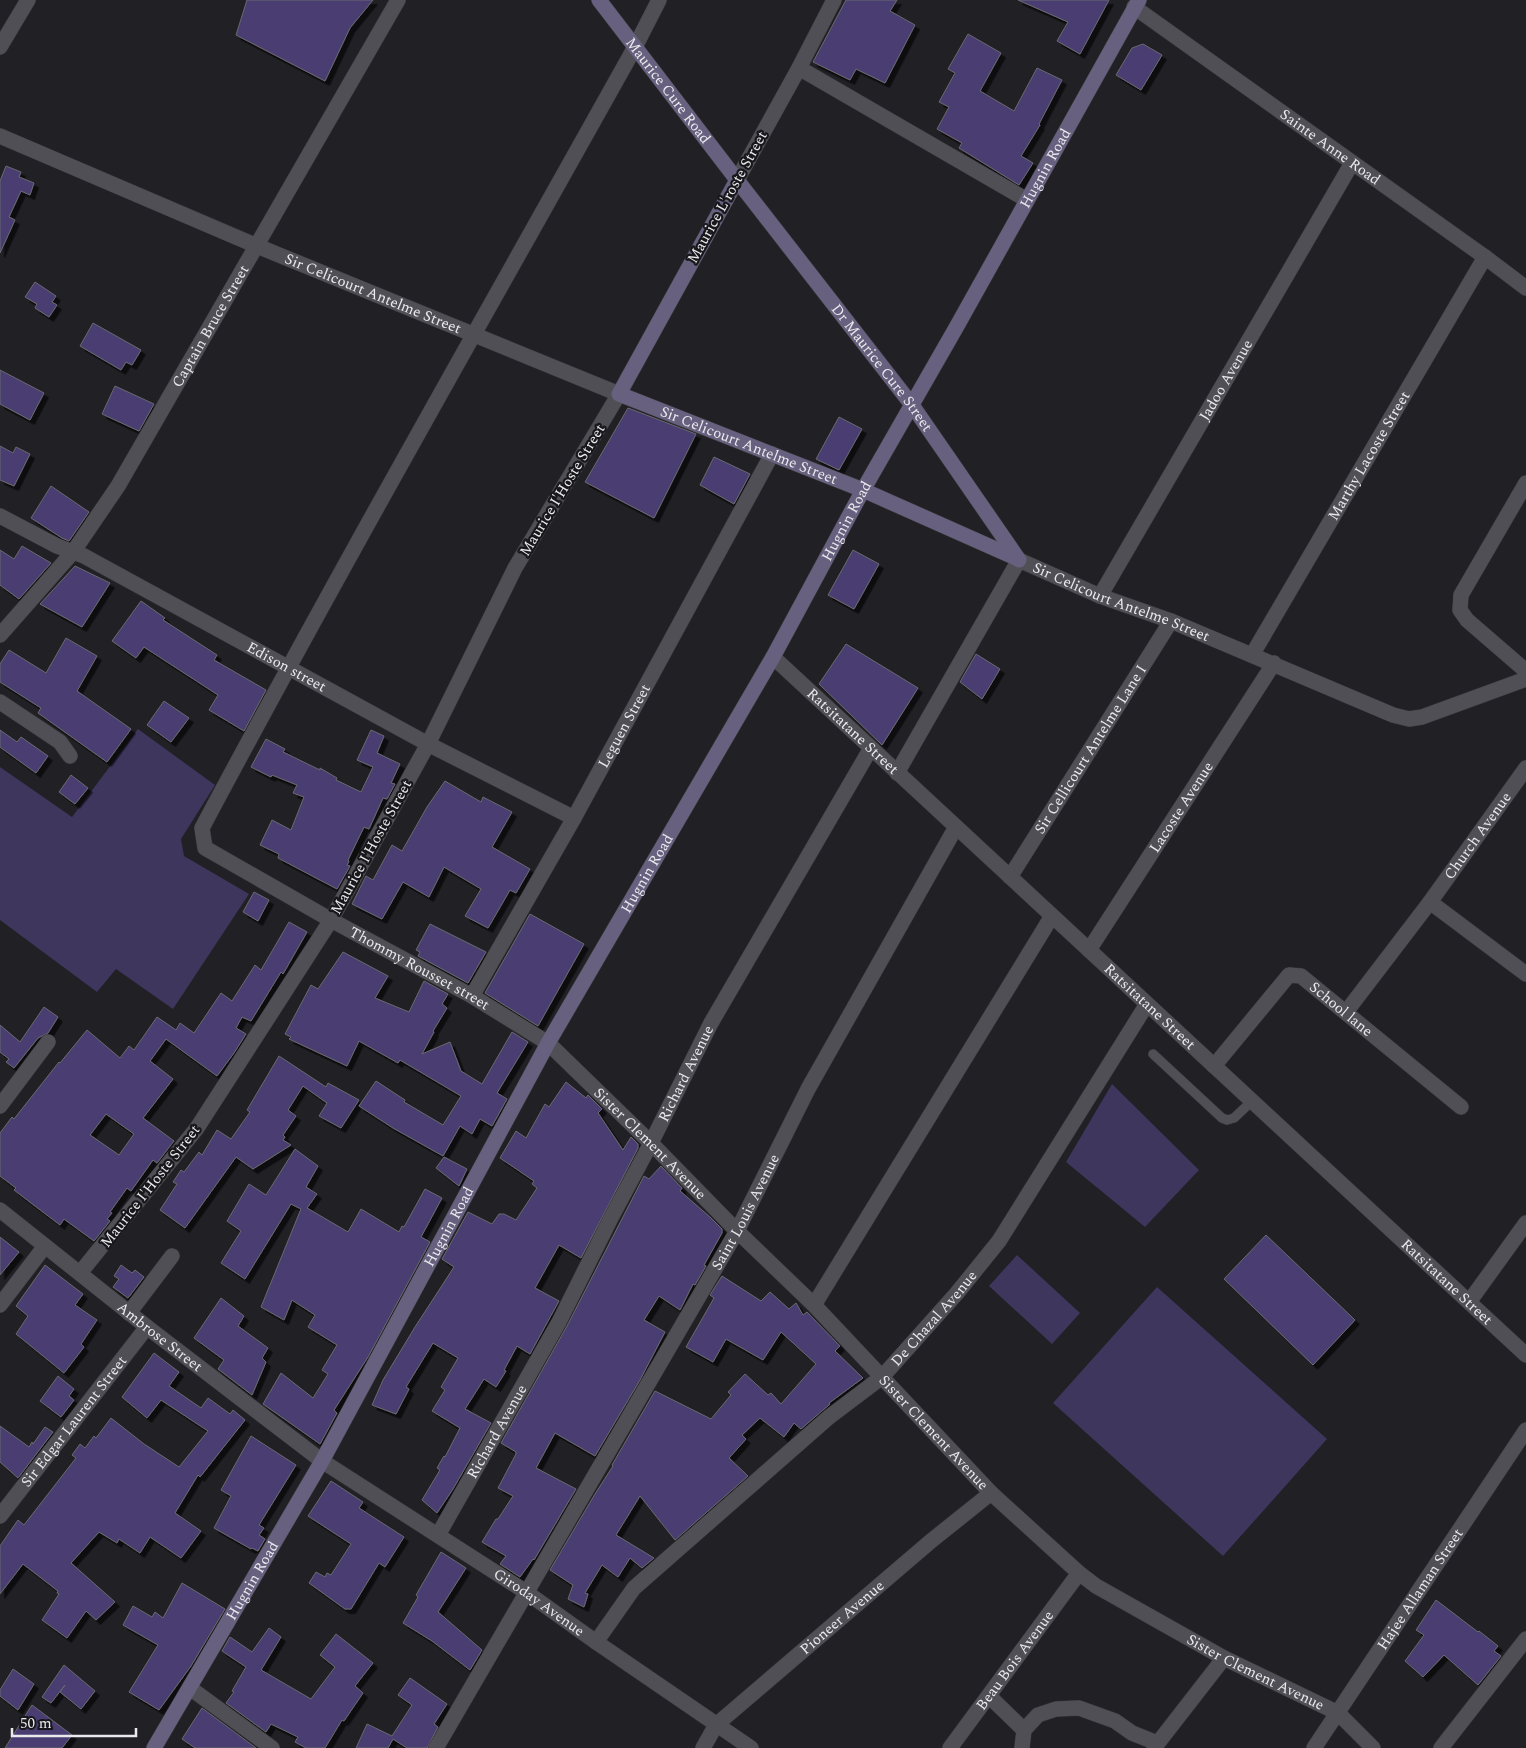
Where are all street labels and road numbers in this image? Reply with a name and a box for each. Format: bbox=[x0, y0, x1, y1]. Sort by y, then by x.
street label: Maurice Cure Road bbox=[620, 33, 716, 149]
street label: Sainte Anne Road bbox=[1275, 103, 1385, 191]
street label: Hugnin Road bbox=[1014, 124, 1077, 213]
street label: Maurice L'roste Street bbox=[681, 127, 773, 268]
street label: Sir Celicourt Antelme Street bbox=[281, 248, 465, 340]
street label: Captain Bruce Street bbox=[166, 261, 255, 392]
street label: Dr Maurice Cure Street bbox=[825, 299, 938, 437]
street label: Jadoo Avenue bbox=[1193, 335, 1259, 425]
street label: Marthy Lacoste Street bbox=[1322, 387, 1416, 525]
street label: Sir Celicourt Antelme Street bbox=[657, 400, 841, 491]
street label: Maurice I'Hoste Street bbox=[514, 420, 611, 561]
street label: Hugnin Road bbox=[816, 477, 878, 566]
street label: Sir Celicourt Antelme Street bbox=[1029, 557, 1213, 648]
street label: Edison street bbox=[242, 636, 330, 698]
street label: Sir Cellicourt Antelme Lane I bbox=[1029, 660, 1153, 839]
street label: Leguen Street bbox=[592, 680, 657, 772]
street label: Ratsitatane Street bbox=[801, 683, 904, 780]
street label: Lacoste Avenue bbox=[1144, 757, 1219, 857]
street label: Maurice I'Hoste Street bbox=[325, 776, 418, 919]
street label: Church Avenue bbox=[1439, 787, 1517, 885]
street label: Hugnin Road bbox=[615, 830, 679, 918]
street label: Thommy Rousset street bbox=[345, 921, 494, 1016]
street label: Ratsitatane Street bbox=[1098, 958, 1201, 1055]
street label: School lane bbox=[1304, 976, 1378, 1042]
street label: Richard Avenue bbox=[652, 1021, 720, 1126]
street label: Sister Clement Avenue bbox=[588, 1082, 712, 1205]
street label: Maurice I'Hoste Street bbox=[95, 1120, 206, 1253]
street label: Saint Louis Avenue bbox=[706, 1150, 786, 1275]
street label: Hugnin Road bbox=[418, 1183, 480, 1271]
street label: Ratsitatane Street bbox=[1395, 1233, 1498, 1331]
street label: De Chazal Avenue bbox=[885, 1266, 983, 1372]
street label: Ambrose Street bbox=[112, 1296, 208, 1378]
street label: Sir Edgar Laurent Street bbox=[15, 1351, 133, 1492]
street label: Sister Clement Avenue bbox=[873, 1370, 994, 1496]
street label: Richard Avenue bbox=[461, 1380, 533, 1483]
street label: Hajee Allaman Street bbox=[1371, 1524, 1469, 1655]
street label: Hugnin Road bbox=[220, 1537, 285, 1625]
street label: Giroday Avenue bbox=[489, 1563, 589, 1642]
street label: Pioneer Avenue bbox=[795, 1575, 889, 1661]
street label: Beau Bois Avenue bbox=[970, 1606, 1060, 1715]
street label: Sister Clement Avenue bbox=[1182, 1628, 1328, 1717]

